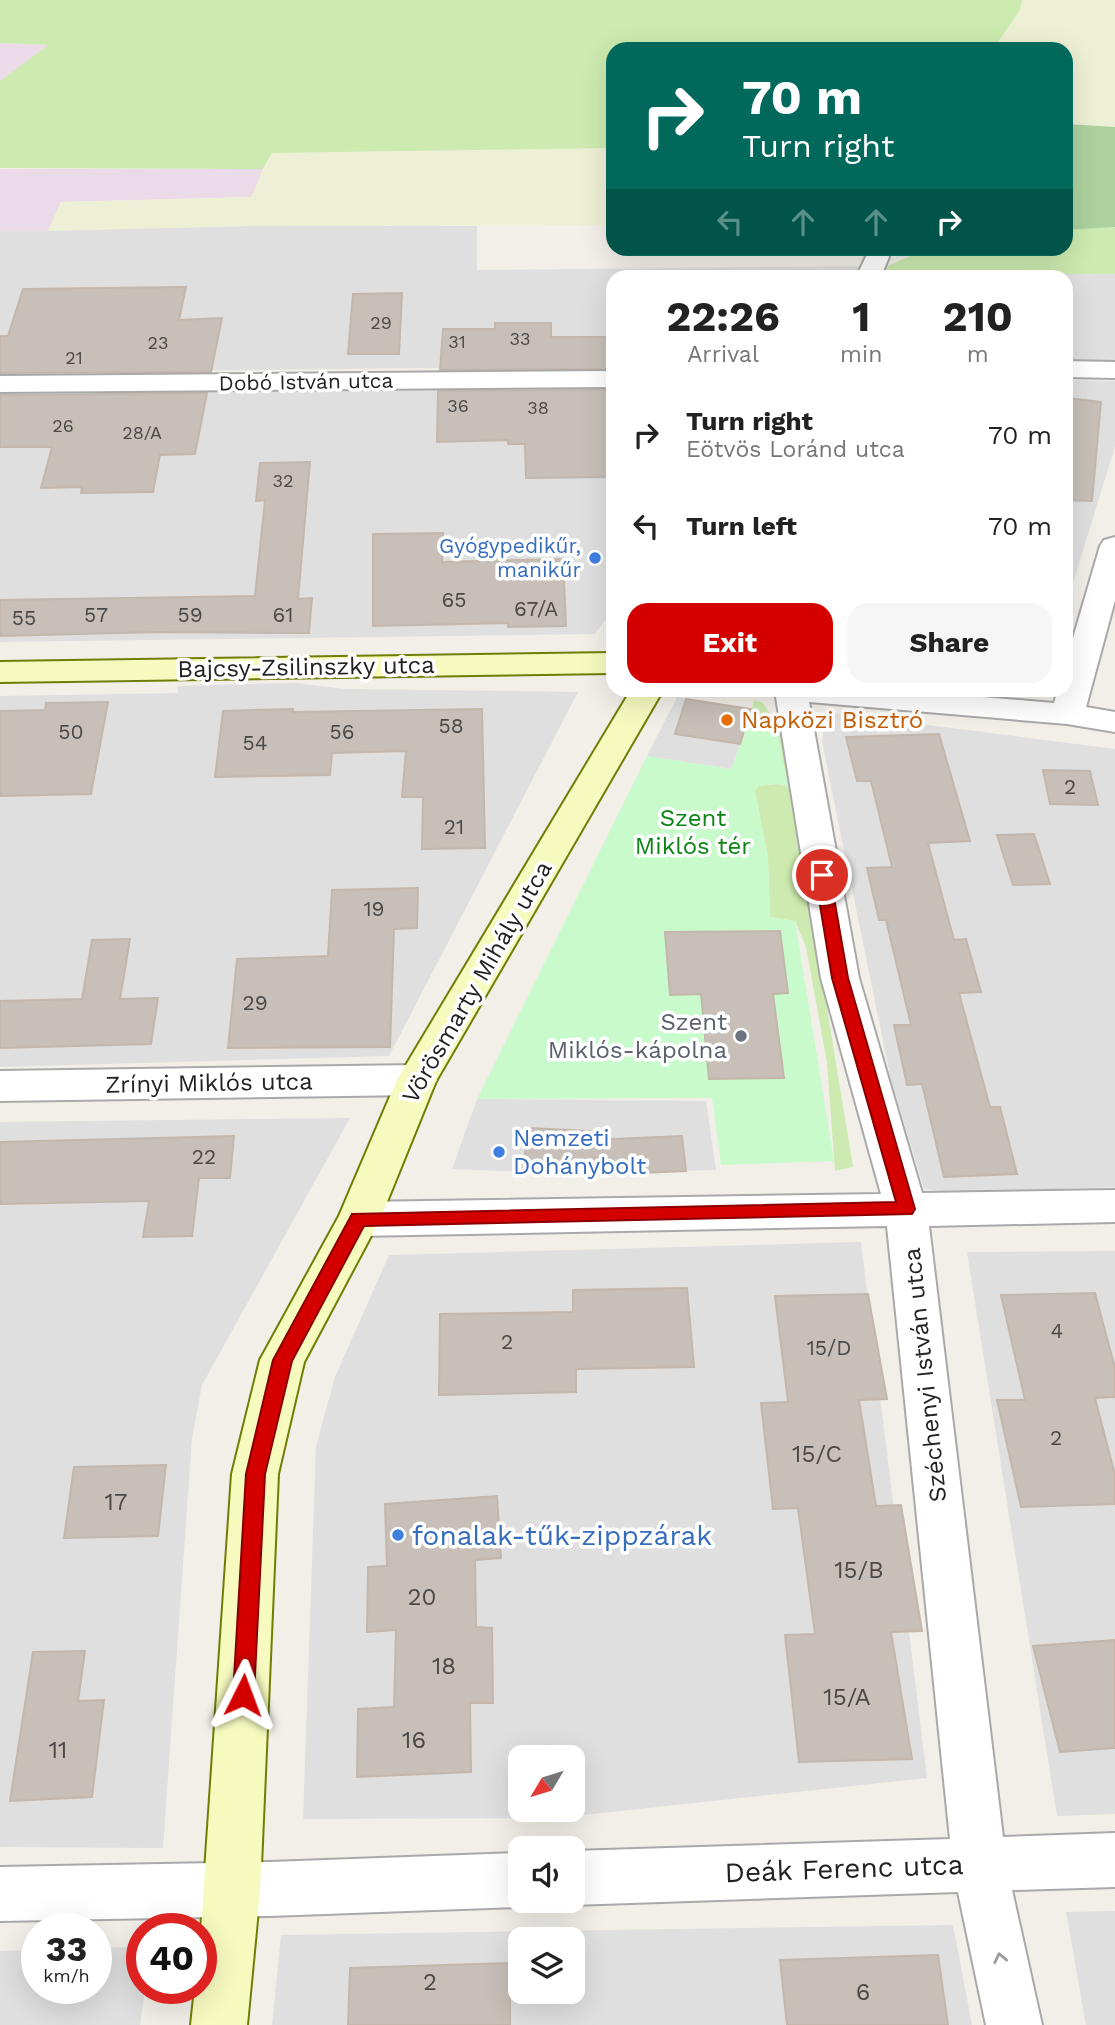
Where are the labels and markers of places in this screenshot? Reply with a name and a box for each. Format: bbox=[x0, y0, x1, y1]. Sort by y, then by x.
place label: Gyógypedikűr, manikűr bbox=[439, 533, 581, 582]
marker: Gyógypedikűr, manikűr bbox=[587, 550, 603, 566]
place label: Napközi Bisztró bbox=[741, 706, 923, 734]
marker: Napközi Bisztró bbox=[719, 712, 735, 728]
pin bbox=[792, 845, 852, 905]
place label: Szent Miklós-kápolna bbox=[548, 1008, 727, 1064]
marker: Szent Miklós-kápolna bbox=[733, 1028, 749, 1044]
place label: Nemzeti Dohánybolt bbox=[513, 1124, 646, 1180]
marker: Nemzeti Dohánybolt bbox=[491, 1144, 507, 1160]
place label: fonalak-tűk-zippzárak bbox=[412, 1519, 712, 1552]
marker: fonalak-tűk-zippzárak bbox=[390, 1527, 406, 1543]

